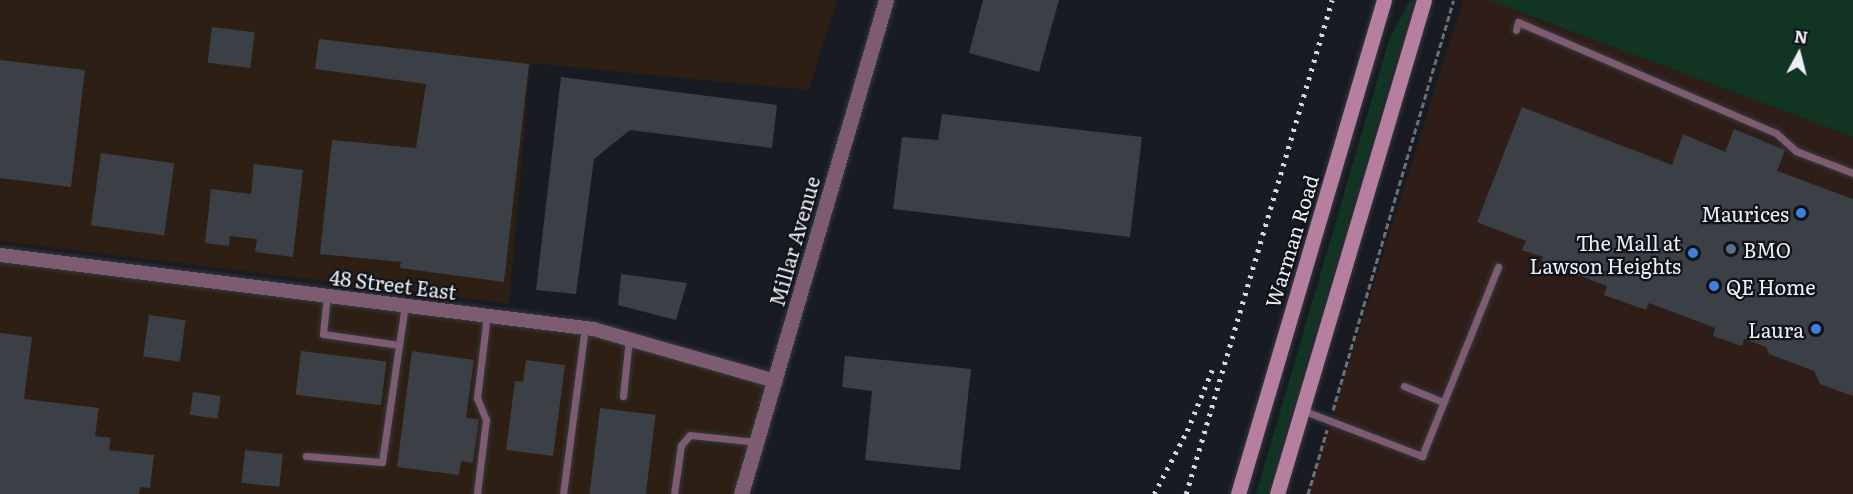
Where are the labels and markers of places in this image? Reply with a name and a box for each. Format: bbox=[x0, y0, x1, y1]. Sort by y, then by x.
place label: Maurices bbox=[1701, 201, 1789, 225]
marker: Maurices bbox=[1794, 206, 1808, 220]
place label: The Mall at Lawson Heights bbox=[1529, 230, 1681, 277]
place label: BMO bbox=[1743, 237, 1791, 261]
marker: BMO bbox=[1724, 242, 1738, 256]
marker: The Mall at Lawson Heights bbox=[1686, 246, 1700, 260]
place label: QE Home bbox=[1726, 274, 1816, 298]
marker: QE Home bbox=[1707, 279, 1721, 293]
place label: Laura bbox=[1748, 317, 1804, 341]
marker: Laura bbox=[1809, 322, 1823, 336]

